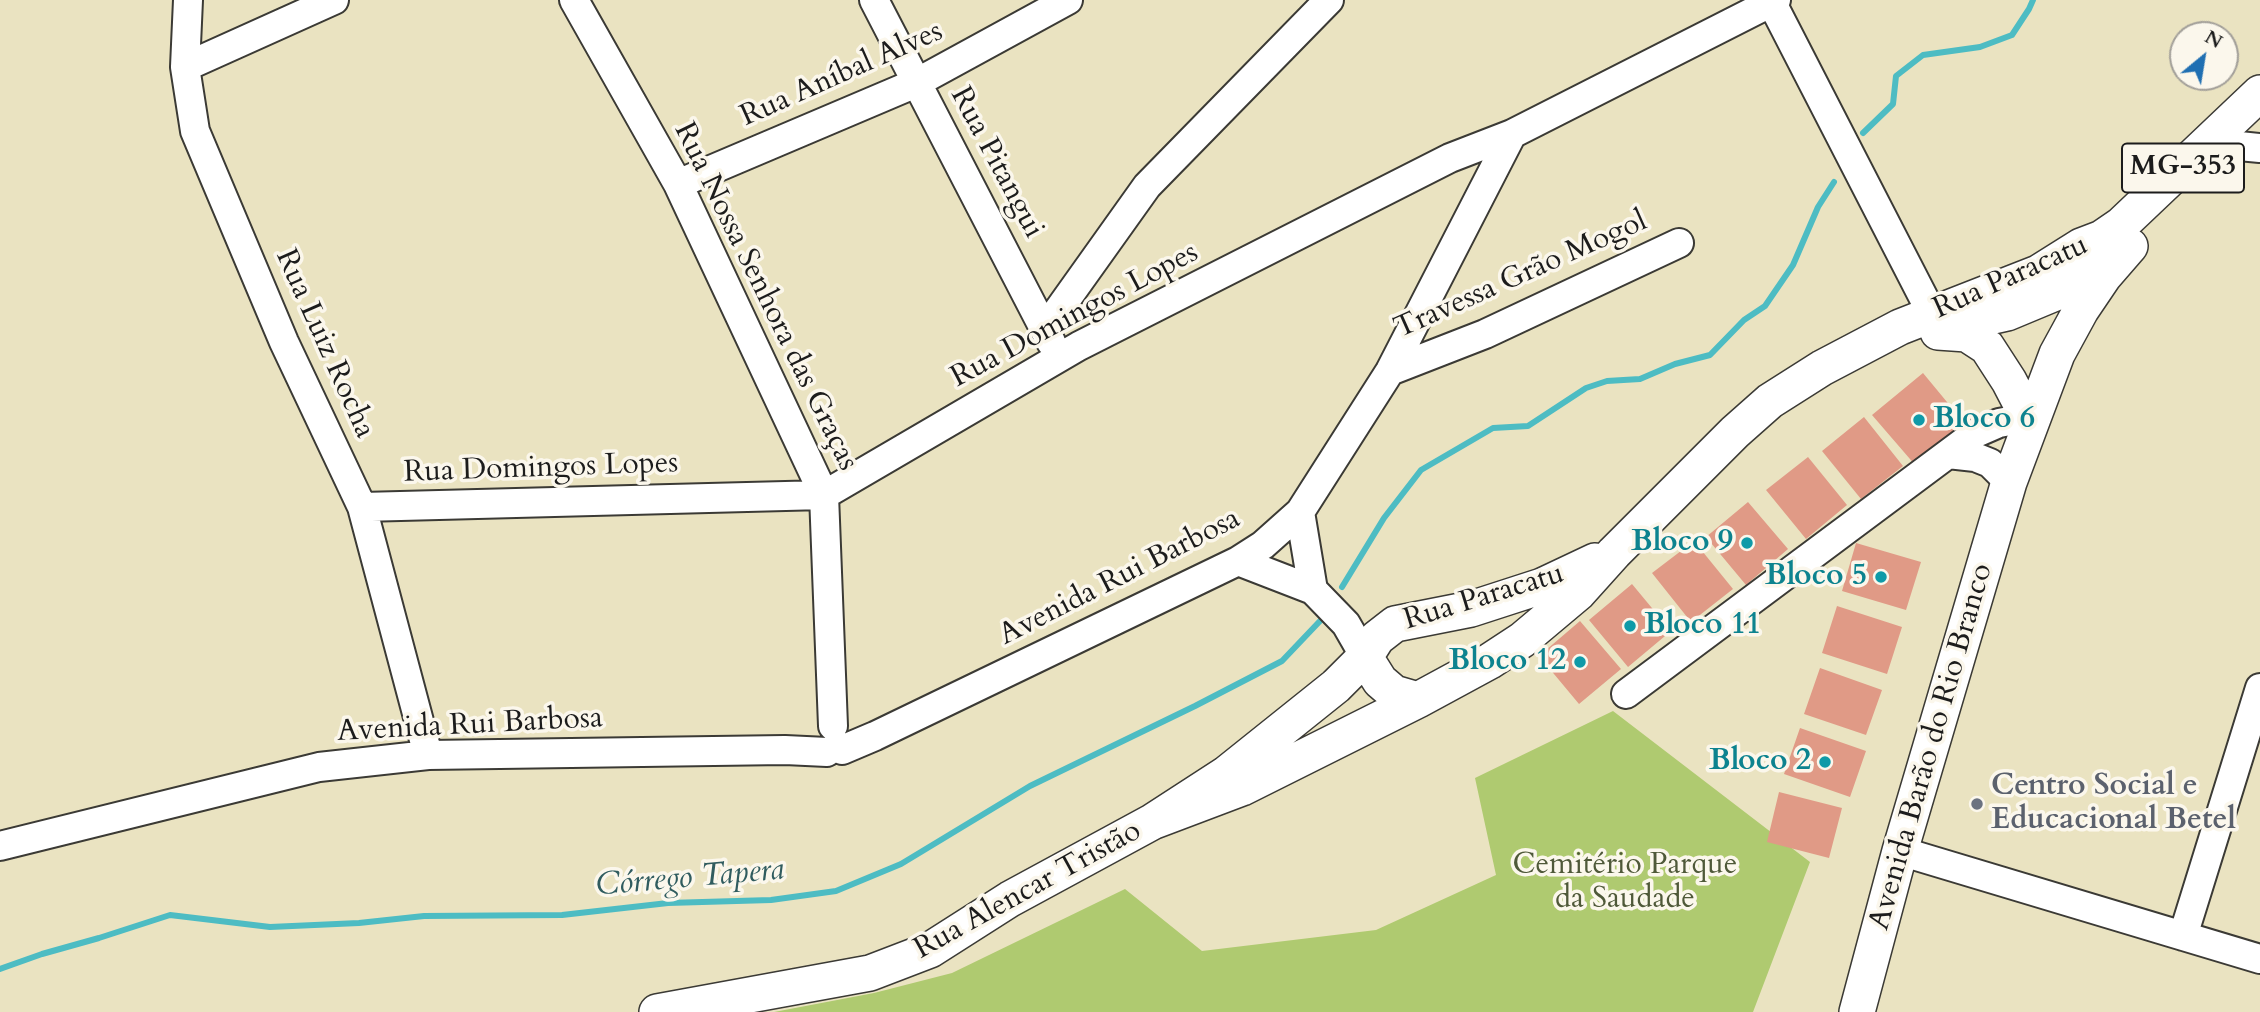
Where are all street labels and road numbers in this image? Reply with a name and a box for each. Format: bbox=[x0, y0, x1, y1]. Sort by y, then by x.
street label: Rua Aníbal Alves bbox=[735, 14, 949, 136]
street label: Rua Pitangui bbox=[941, 81, 1051, 245]
street label: Rua Nossa Senhora das Graças bbox=[665, 117, 865, 477]
road number: MG-353 bbox=[2122, 144, 2244, 192]
street label: Travessa Grão Mogol bbox=[1389, 204, 1653, 348]
street label: Rua Paracatu bbox=[1928, 228, 2094, 328]
street label: Rua Domingos Lopes bbox=[945, 236, 1205, 396]
street label: Rua Luiz Rocha bbox=[266, 244, 382, 444]
street label: Rua Domingos Lopes bbox=[403, 446, 679, 492]
street label: Avenida Rui Barbosa bbox=[993, 502, 1247, 654]
street label: Rua Paracatu bbox=[1400, 557, 1568, 639]
street label: Avenida Barão do Rio Branco bbox=[1862, 560, 2002, 934]
street label: Avenida Rui Barbosa bbox=[336, 701, 604, 751]
street label: Rua Alencar Tristão bbox=[908, 814, 1148, 968]

